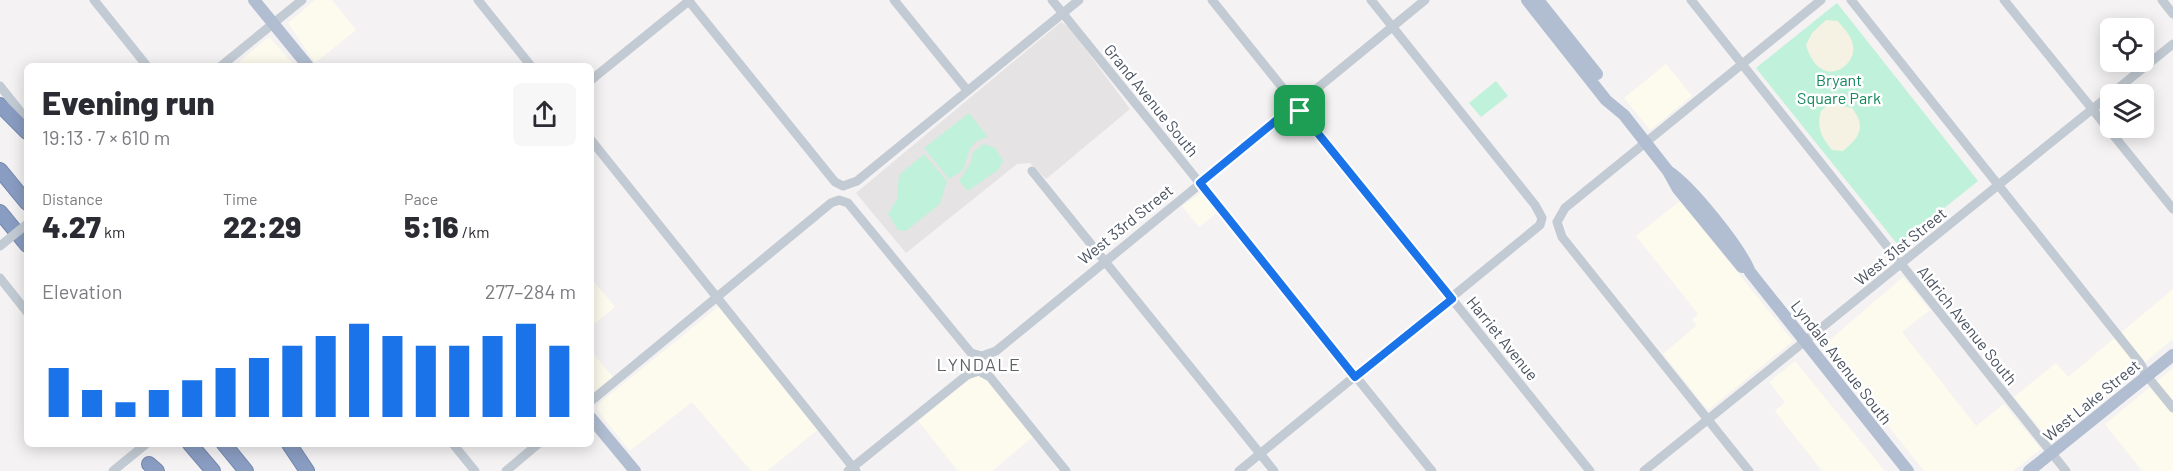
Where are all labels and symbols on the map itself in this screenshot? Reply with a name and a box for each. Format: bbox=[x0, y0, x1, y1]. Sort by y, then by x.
street label: Grand Avenue South bbox=[1101, 40, 1203, 160]
park label: Bryant Square Park bbox=[1797, 70, 1881, 107]
pin bbox=[1274, 85, 1325, 136]
street label: West 33rd Street bbox=[1074, 180, 1176, 268]
street label: West 31st Street bbox=[1850, 203, 1950, 289]
street label: Aldrich Avenue South bbox=[1914, 262, 2022, 388]
street label: Harriet Avenue bbox=[1463, 292, 1543, 384]
street label: Lyndale Avenue South bbox=[1788, 296, 1896, 428]
district label: LYNDALE bbox=[937, 353, 1021, 375]
street label: West Lake Street bbox=[2039, 355, 2143, 445]

